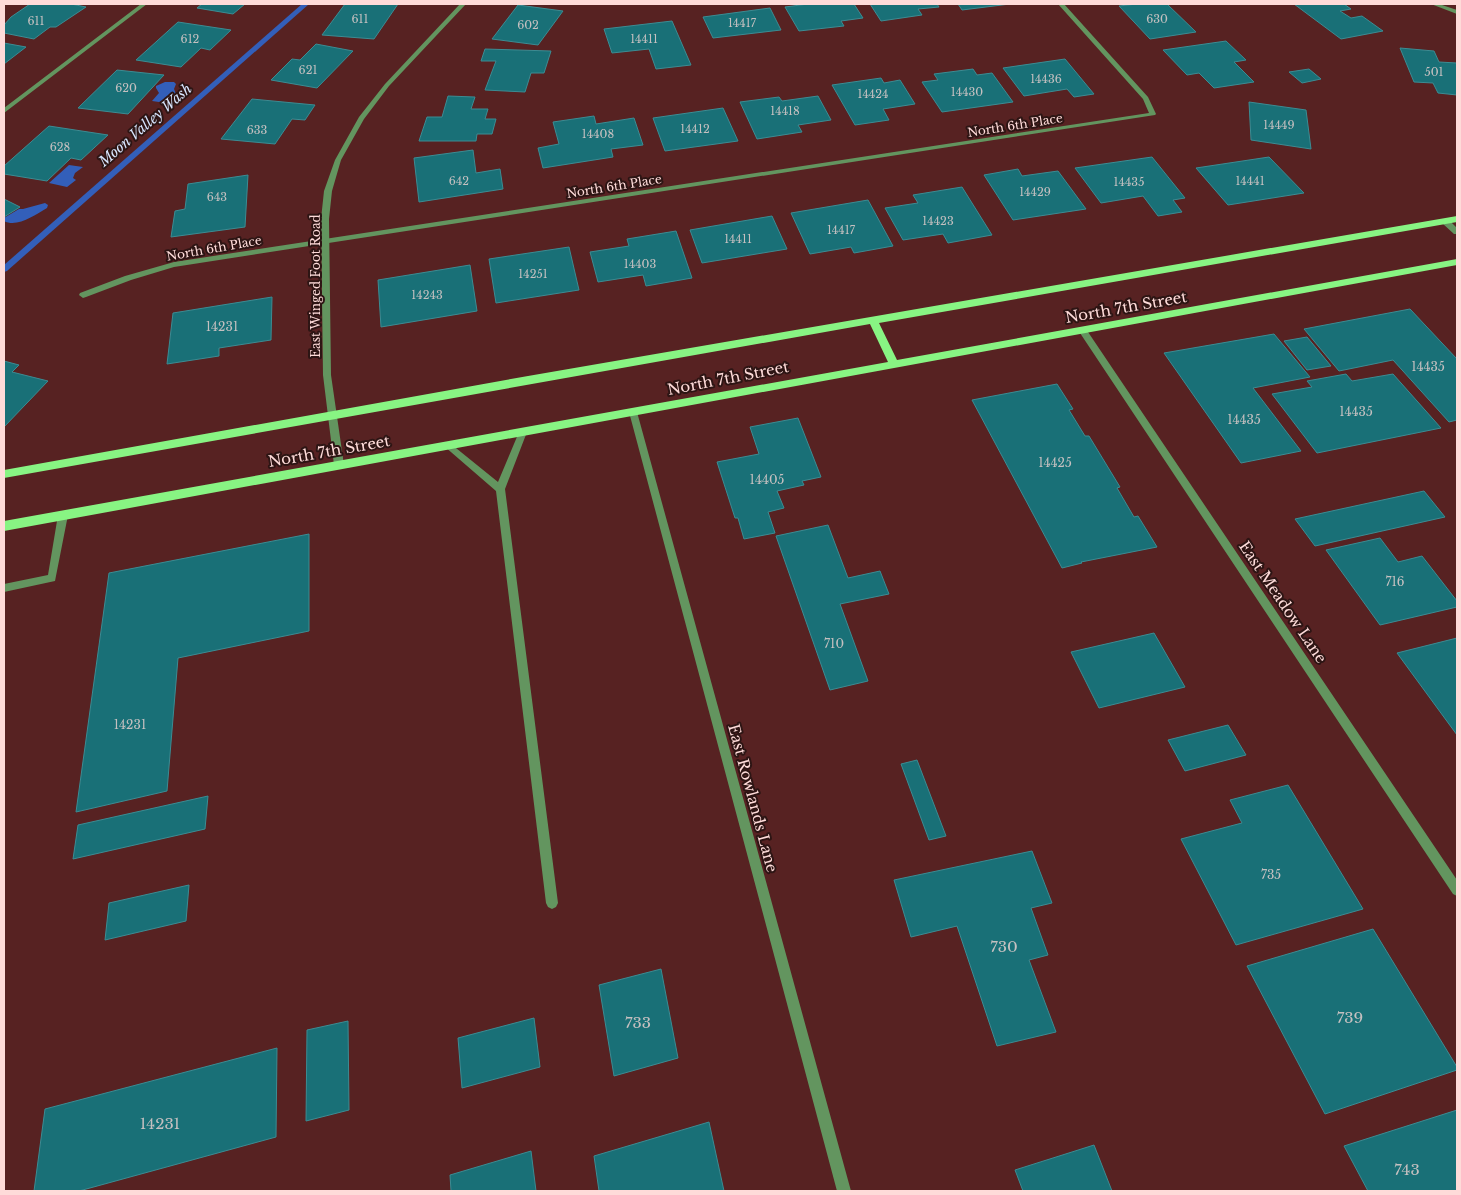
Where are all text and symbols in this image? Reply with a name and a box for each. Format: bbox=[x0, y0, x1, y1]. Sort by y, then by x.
house number: 611 bbox=[352, 12, 369, 26]
house number: 630 bbox=[1146, 12, 1168, 26]
house number: 611 bbox=[28, 14, 45, 28]
house number: 14417 bbox=[728, 16, 757, 30]
house number: 602 bbox=[517, 18, 539, 32]
house number: 612 bbox=[181, 32, 200, 46]
house number: 14411 bbox=[630, 32, 658, 46]
house number: 621 bbox=[299, 63, 317, 77]
house number: 501 bbox=[1424, 65, 1444, 79]
house number: 14436 bbox=[1030, 72, 1062, 86]
water label: Moon Valley Wash bbox=[94, 80, 195, 171]
house number: 620 bbox=[115, 81, 137, 95]
house number: 14430 bbox=[951, 85, 983, 99]
house number: 14424 bbox=[858, 87, 889, 101]
house number: 14418 bbox=[770, 104, 800, 118]
street label: North 6th Place bbox=[966, 110, 1064, 140]
house number: 14449 bbox=[1263, 118, 1295, 132]
house number: 14412 bbox=[680, 122, 710, 136]
house number: 633 bbox=[247, 123, 268, 137]
house number: 14408 bbox=[582, 127, 614, 141]
house number: 628 bbox=[50, 140, 70, 154]
street label: North 6th Place bbox=[565, 171, 663, 201]
house number: 642 bbox=[449, 174, 469, 188]
house number: 14441 bbox=[1235, 174, 1265, 188]
house number: 14435 bbox=[1114, 175, 1144, 189]
house number: 14429 bbox=[1019, 185, 1051, 199]
house number: 643 bbox=[207, 190, 227, 204]
street label: East Winged Foot Road bbox=[308, 214, 323, 358]
house number: 14423 bbox=[922, 214, 954, 228]
house number: 14417 bbox=[827, 223, 856, 237]
street label: North 6th Place bbox=[165, 232, 263, 264]
house number: 14411 bbox=[724, 232, 752, 246]
house number: 14403 bbox=[624, 257, 656, 271]
house number: 14251 bbox=[518, 267, 548, 281]
street label: North 7th Street bbox=[1064, 287, 1189, 327]
house number: 14243 bbox=[411, 288, 443, 302]
house number: 14231 bbox=[206, 319, 238, 334]
street label: North 7th Street bbox=[666, 357, 791, 399]
house number: 14435 bbox=[1411, 359, 1445, 374]
house number: 14435 bbox=[1339, 404, 1373, 419]
house number: 14435 bbox=[1227, 412, 1261, 427]
street label: North 7th Street bbox=[267, 431, 392, 471]
house number: 14425 bbox=[1038, 455, 1072, 470]
house number: 14405 bbox=[750, 472, 785, 487]
street label: East Meadow Lane bbox=[1235, 537, 1331, 667]
house number: 716 bbox=[1385, 574, 1405, 589]
house number: 710 bbox=[824, 636, 844, 651]
house number: 14231 bbox=[114, 717, 146, 732]
street label: East Rowlands Lane bbox=[724, 722, 782, 874]
house number: 735 bbox=[1261, 867, 1281, 882]
house number: 730 bbox=[990, 937, 1018, 956]
house number: 739 bbox=[1337, 1008, 1363, 1027]
house number: 733 bbox=[625, 1013, 651, 1032]
house number: 14231 bbox=[140, 1114, 180, 1133]
house number: 743 bbox=[1394, 1160, 1420, 1179]

